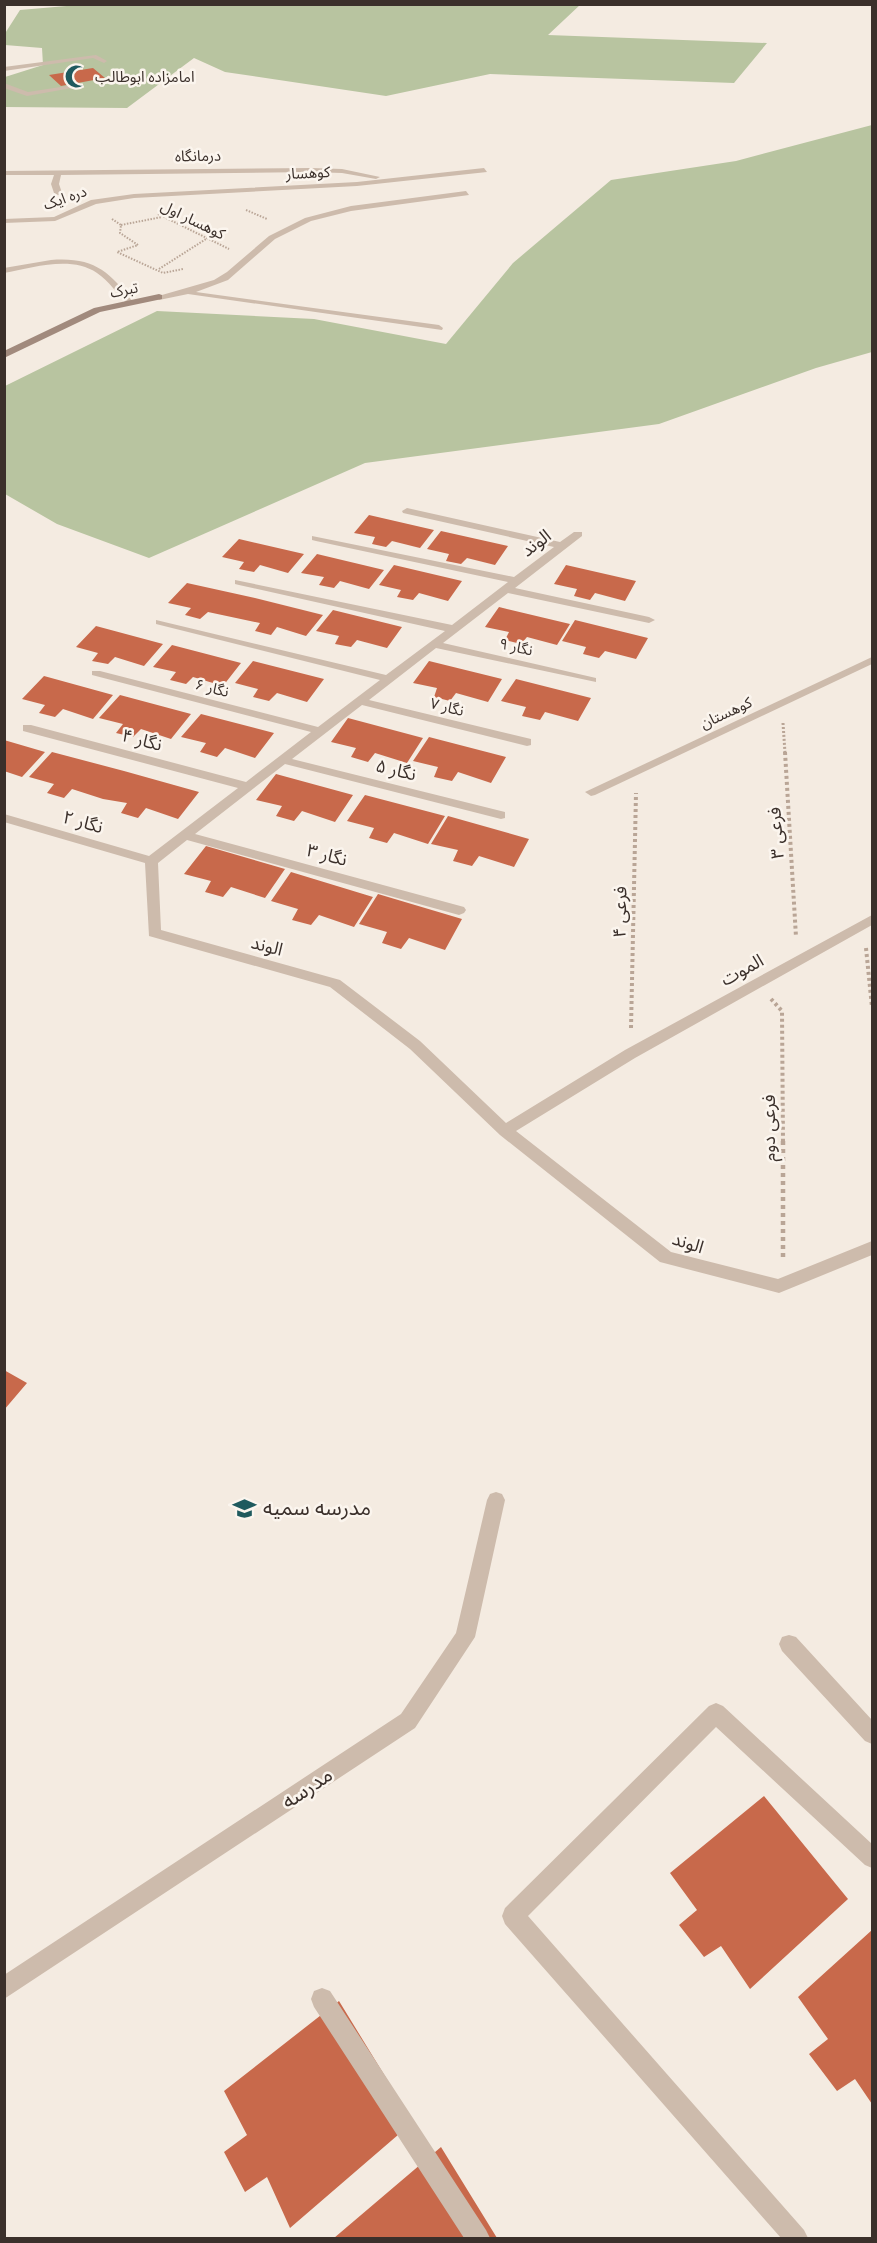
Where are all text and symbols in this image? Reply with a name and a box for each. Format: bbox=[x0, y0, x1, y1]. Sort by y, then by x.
mosque icon: امامزاده ابوطالب bbox=[64, 64, 90, 90]
place label: امامزاده ابوطالب bbox=[95, 66, 194, 86]
street label: درمانگاه bbox=[175, 145, 221, 165]
street label: کوهسار bbox=[284, 161, 331, 183]
street label: دره ایک bbox=[40, 180, 89, 214]
street label: کوهسار اول bbox=[158, 195, 230, 244]
street label: تبرک bbox=[108, 276, 140, 302]
street label: الوند bbox=[515, 523, 555, 561]
street label: نگار ۹ bbox=[497, 632, 535, 660]
street label: نگار ۶ bbox=[193, 673, 231, 701]
street label: کوهستان bbox=[696, 691, 755, 733]
street label: نگار ۷ bbox=[428, 692, 466, 720]
street label: نگار ۴ bbox=[119, 722, 165, 756]
street label: نگار ۵ bbox=[374, 752, 419, 786]
street label: نگار ۲ bbox=[60, 804, 106, 838]
street label: فرعی ۳ bbox=[761, 806, 789, 860]
street label: نگار ۳ bbox=[304, 837, 350, 871]
street label: فرعی ۴ bbox=[607, 886, 631, 938]
street label: الوند bbox=[249, 929, 286, 961]
street label: الموت bbox=[716, 948, 767, 991]
street label: فرعی دوم bbox=[756, 1094, 783, 1162]
street label: الوند bbox=[669, 1226, 707, 1258]
place label: مدرسه سمیه bbox=[263, 1493, 371, 1521]
school or university icon: مدرسه سمیه bbox=[232, 1495, 258, 1521]
street label: مدرسه bbox=[275, 1760, 337, 1814]

